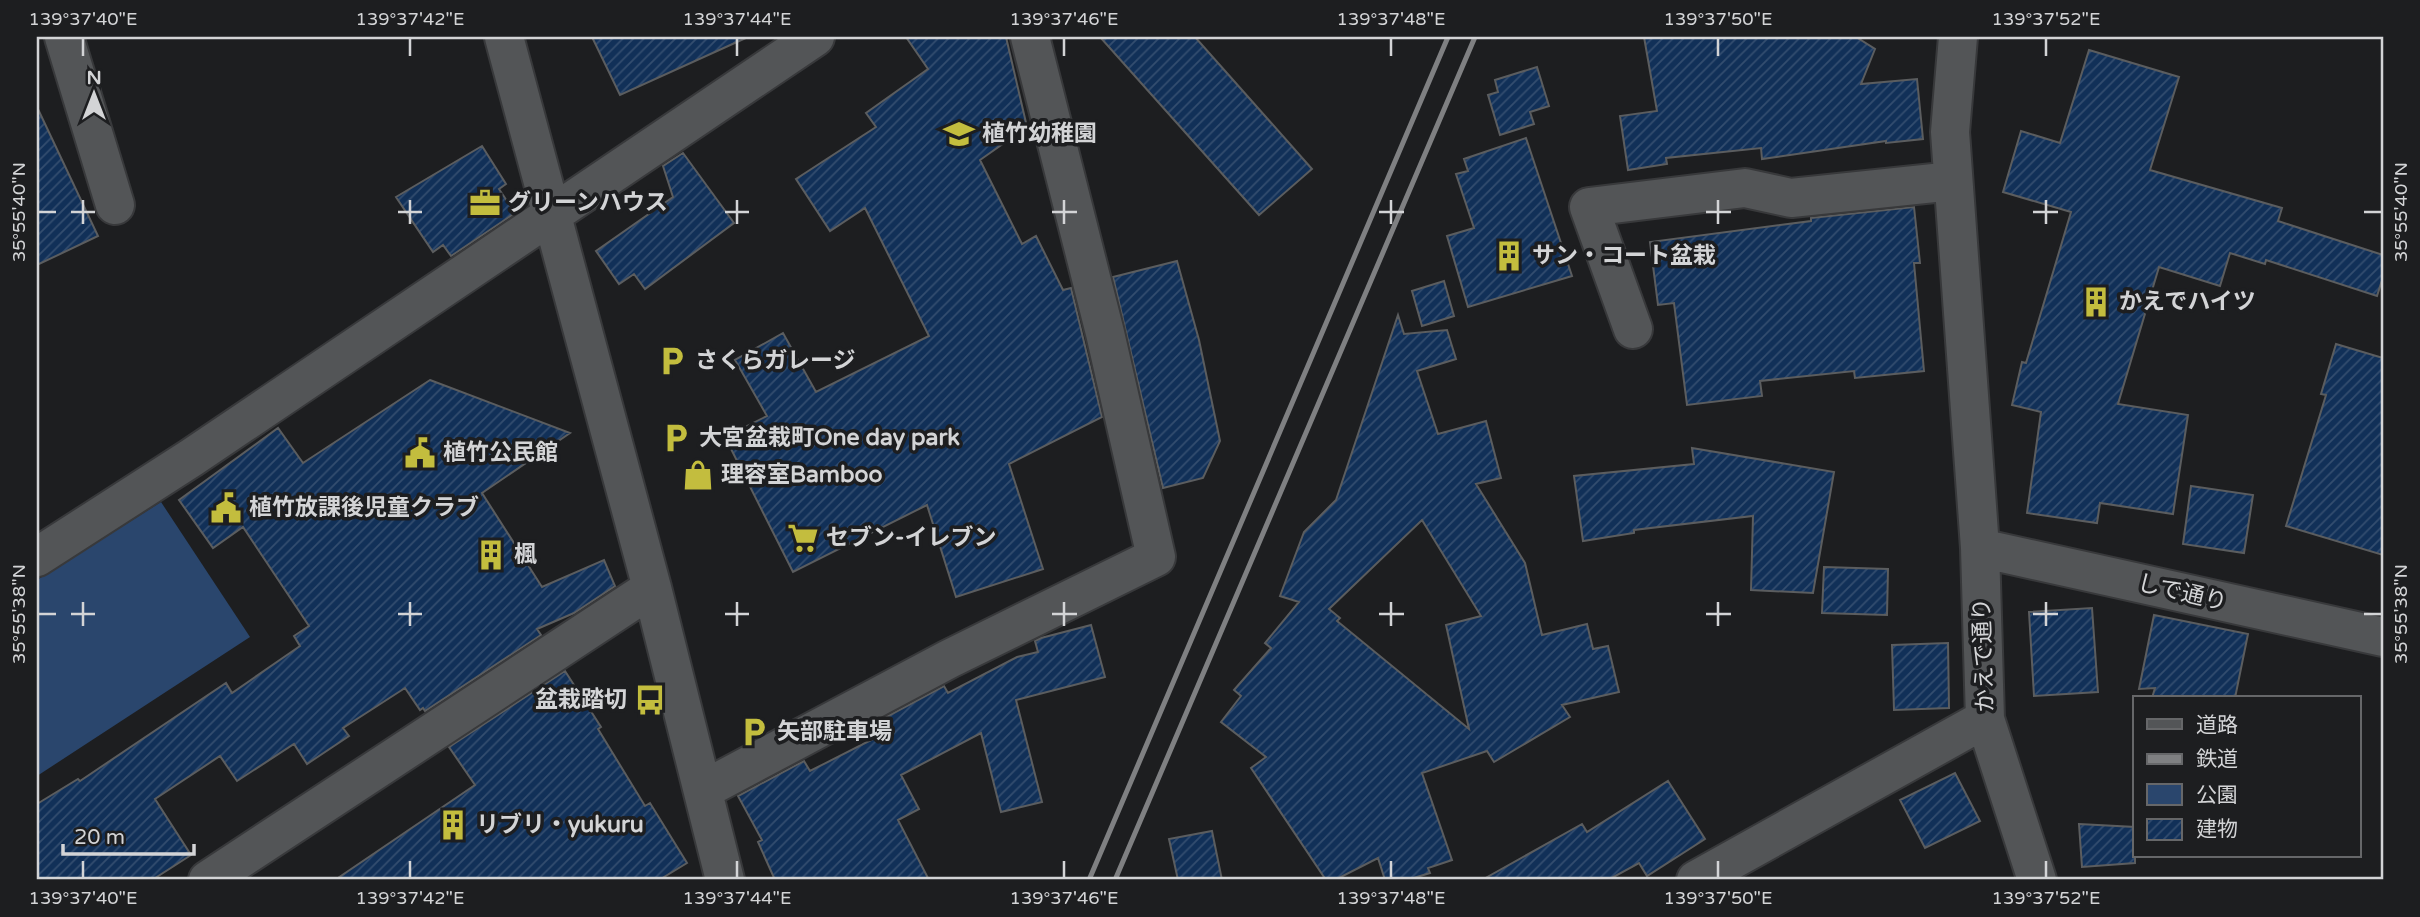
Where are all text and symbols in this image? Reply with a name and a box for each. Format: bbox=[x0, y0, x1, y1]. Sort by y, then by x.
text: 139°37'40"E bbox=[29, 8, 137, 30]
text: 139°37'42"E bbox=[356, 8, 464, 30]
text: 139°37'44"E bbox=[683, 8, 791, 30]
text: 139°37'46"E bbox=[1010, 8, 1118, 30]
text: 139°37'48"E bbox=[1337, 8, 1445, 30]
text: 139°37'50"E bbox=[1664, 8, 1772, 30]
text: 139°37'52"E bbox=[1992, 8, 2100, 30]
north arrow bbox=[60, 60, 130, 130]
text: N bbox=[86, 67, 102, 89]
school or university icon: 植竹幼稚園 bbox=[942, 117, 976, 151]
place label: 植竹幼稚園 bbox=[982, 120, 1097, 148]
text: 35°55'40"N bbox=[8, 162, 30, 262]
text: 35°55'40"N bbox=[2390, 162, 2412, 262]
office icon: グリーンハウス bbox=[468, 186, 502, 220]
place label: グリーンハウス bbox=[508, 189, 668, 217]
building icon: サン・コート盆栽 bbox=[1492, 239, 1526, 273]
place label: サン・コート盆栽 bbox=[1532, 242, 1716, 270]
building icon: かえでハイツ bbox=[2079, 285, 2113, 319]
place label: かえでハイツ bbox=[2119, 288, 2256, 316]
parking icon: さくらガレージ bbox=[655, 344, 689, 378]
place label: さくらガレージ bbox=[695, 347, 856, 375]
parking icon: 大宮盆栽町One day park bbox=[659, 421, 693, 455]
place label: 大宮盆栽町One day park bbox=[699, 424, 960, 452]
public building icon: 植竹公民館 bbox=[403, 436, 437, 470]
place label: 植竹公民館 bbox=[443, 439, 558, 467]
shop icon: 理容室Bamboo bbox=[681, 458, 715, 492]
place label: 理容室Bamboo bbox=[721, 461, 882, 489]
public building icon: 植竹放課後児童クラブ bbox=[209, 491, 243, 525]
place label: 植竹放課後児童クラブ bbox=[249, 494, 479, 522]
supermarket icon: セブン-イレブン bbox=[786, 521, 820, 555]
place label: セブン-イレブン bbox=[826, 524, 996, 552]
building icon: 楓 bbox=[474, 538, 508, 572]
place label: 楓 bbox=[514, 541, 537, 569]
text: 35°55'38"N bbox=[8, 564, 30, 664]
text: 35°55'38"N bbox=[2390, 564, 2412, 664]
street label: しで通り bbox=[2134, 569, 2230, 617]
street label: かえで通り bbox=[1968, 597, 2000, 713]
bus stop icon: 盆栽踏切 bbox=[633, 683, 667, 717]
place label: 盆栽踏切 bbox=[535, 686, 627, 714]
legend bbox=[2133, 696, 2360, 858]
text: 道路 bbox=[2196, 713, 2238, 738]
parking icon: 矢部駐車場 bbox=[737, 715, 771, 749]
place label: 矢部駐車場 bbox=[777, 718, 892, 746]
text: 鉄道 bbox=[2196, 747, 2238, 772]
text: 公園 bbox=[2196, 783, 2238, 808]
building icon: リブリ・yukuru bbox=[436, 808, 470, 842]
place label: リブリ・yukuru bbox=[476, 811, 644, 839]
scale bar bbox=[63, 812, 194, 856]
text: 建物 bbox=[2196, 817, 2238, 842]
text: 20 m bbox=[74, 825, 125, 850]
text: 139°37'40"E bbox=[29, 887, 137, 909]
text: 139°37'42"E bbox=[356, 887, 464, 909]
text: 139°37'44"E bbox=[683, 887, 791, 909]
text: 139°37'46"E bbox=[1010, 887, 1118, 909]
text: 139°37'48"E bbox=[1337, 887, 1445, 909]
text: 139°37'50"E bbox=[1664, 887, 1772, 909]
text: 139°37'52"E bbox=[1992, 887, 2100, 909]

